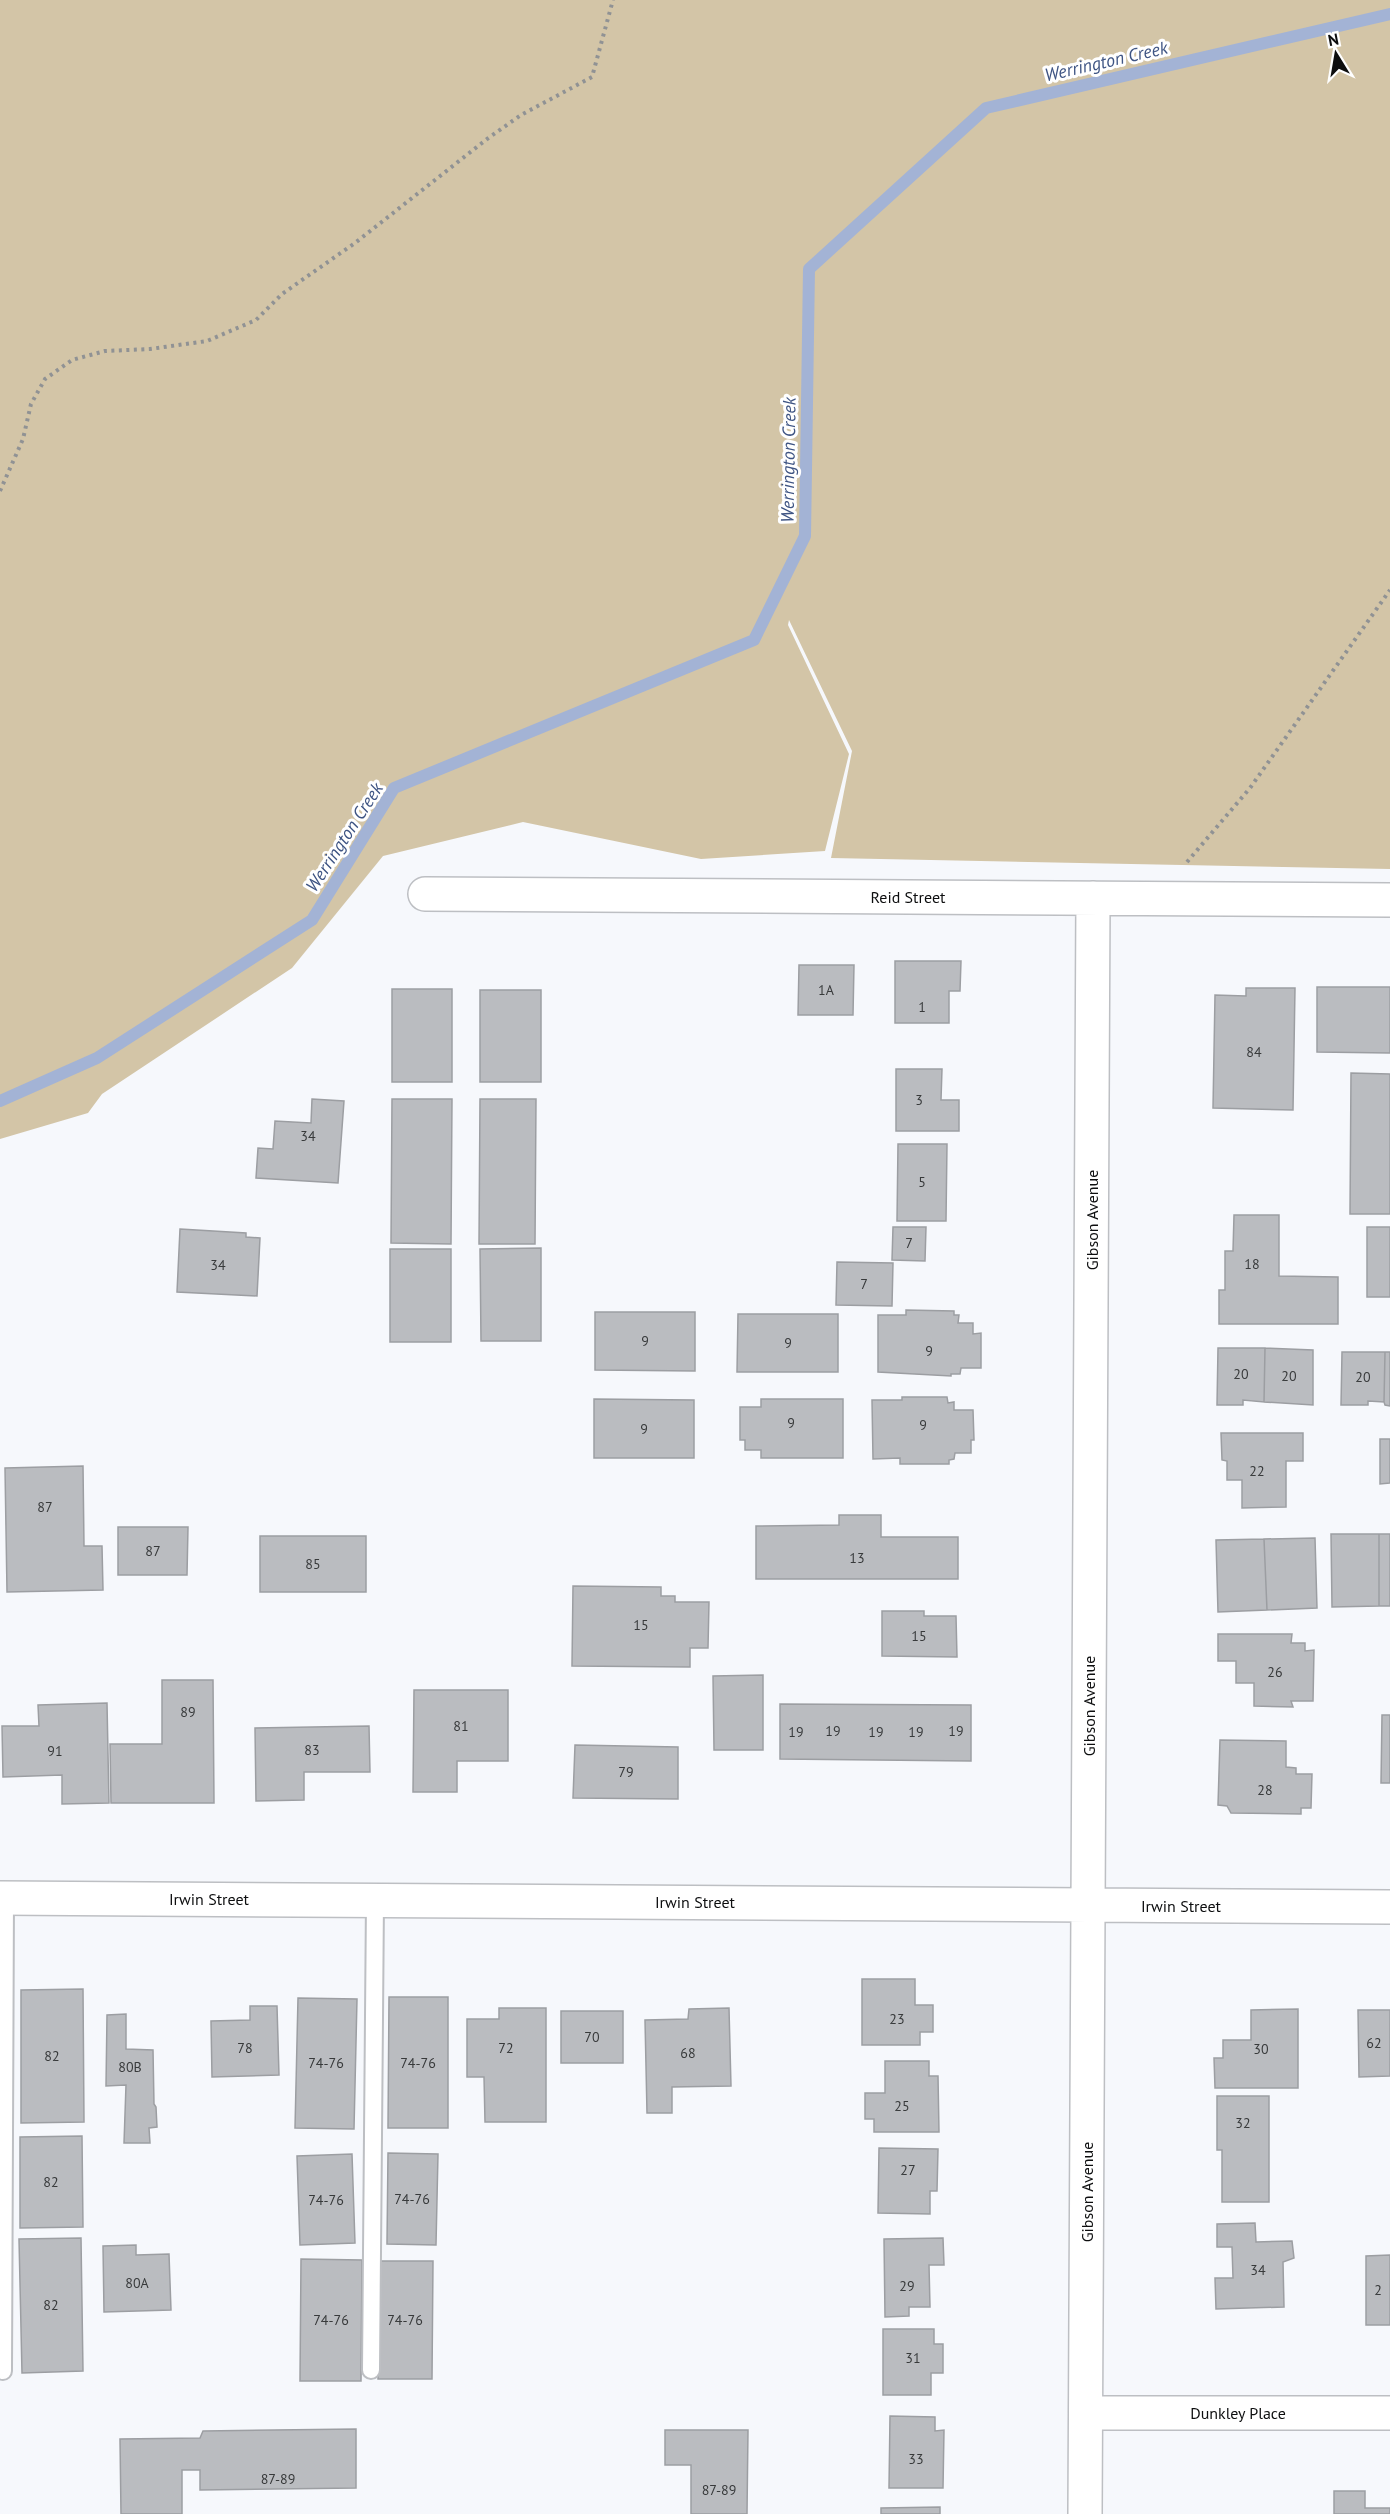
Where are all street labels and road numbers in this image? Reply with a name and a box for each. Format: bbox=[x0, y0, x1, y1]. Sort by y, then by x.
street label: Reid Street bbox=[871, 887, 946, 907]
street label: Gibson Avenue bbox=[1082, 1170, 1102, 1270]
street label: Gibson Avenue bbox=[1079, 1656, 1099, 1756]
street label: Irwin Street bbox=[169, 1889, 250, 1909]
street label: Irwin Street bbox=[655, 1892, 736, 1912]
street label: Irwin Street bbox=[1141, 1896, 1222, 1916]
street label: Gibson Avenue bbox=[1077, 2142, 1097, 2242]
street label: Dunkley Place bbox=[1190, 2403, 1286, 2423]

